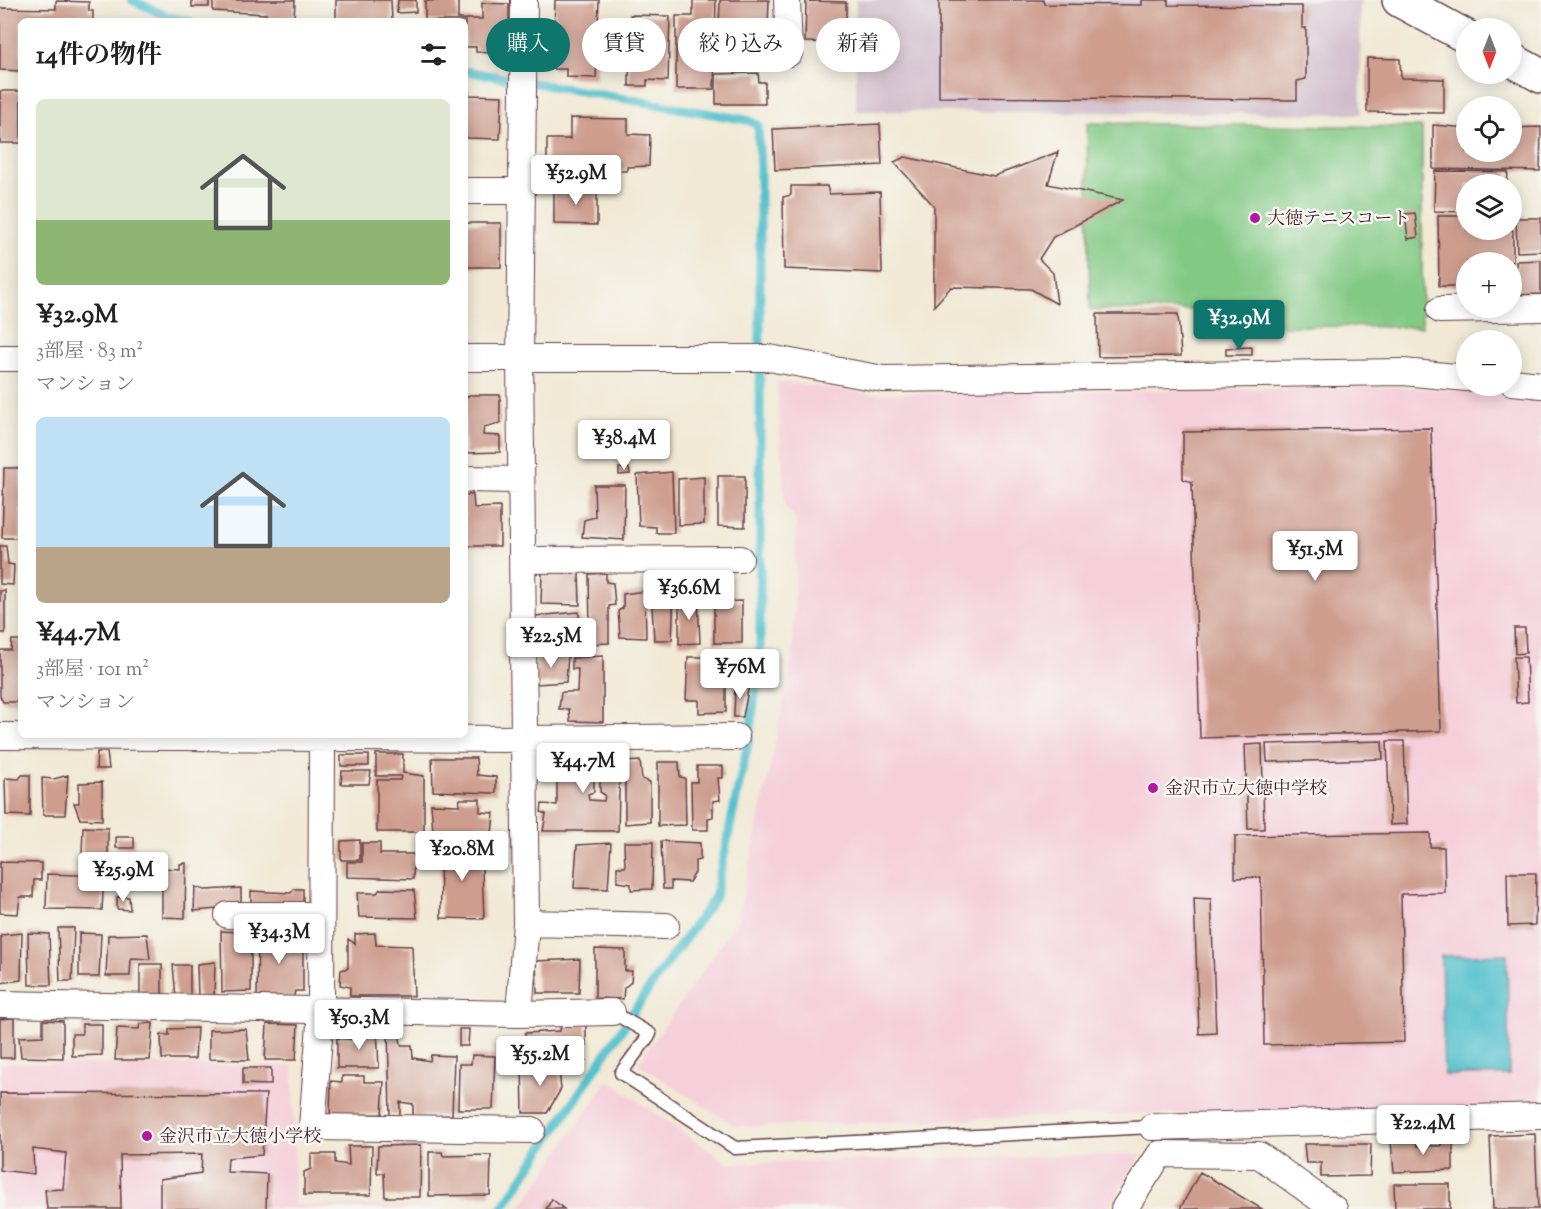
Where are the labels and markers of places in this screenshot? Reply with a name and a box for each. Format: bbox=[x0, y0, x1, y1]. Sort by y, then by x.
pin: ¥52.9M bbox=[527, 155, 625, 206]
place label: 大徳テニスコート bbox=[1267, 207, 1410, 233]
marker: 大徳テニスコート bbox=[1248, 211, 1262, 225]
pin: ¥32.9M bbox=[1190, 300, 1288, 351]
pin: ¥38.4M bbox=[575, 420, 673, 471]
pin: ¥51.5M bbox=[1266, 531, 1364, 582]
pin: ¥36.6M bbox=[640, 570, 738, 621]
pin: ¥22.5M bbox=[502, 618, 600, 669]
pin: ¥76M bbox=[704, 649, 776, 700]
pin: ¥44.7M bbox=[534, 743, 632, 794]
place label: 金沢市立大徳中学校 bbox=[1165, 777, 1327, 803]
marker: 金沢市立大徳中学校 bbox=[1146, 781, 1160, 795]
pin: ¥20.8M bbox=[413, 831, 511, 882]
pin: ¥25.9M bbox=[74, 852, 172, 903]
pin: ¥34.3M bbox=[230, 914, 328, 965]
pin: ¥50.3M bbox=[310, 1000, 408, 1051]
pin: ¥55.2M bbox=[491, 1036, 589, 1087]
pin: ¥22.4M bbox=[1374, 1105, 1472, 1156]
place label: 金沢市立大徳小学校 bbox=[159, 1125, 321, 1151]
marker: 金沢市立大徳小学校 bbox=[140, 1129, 154, 1143]

